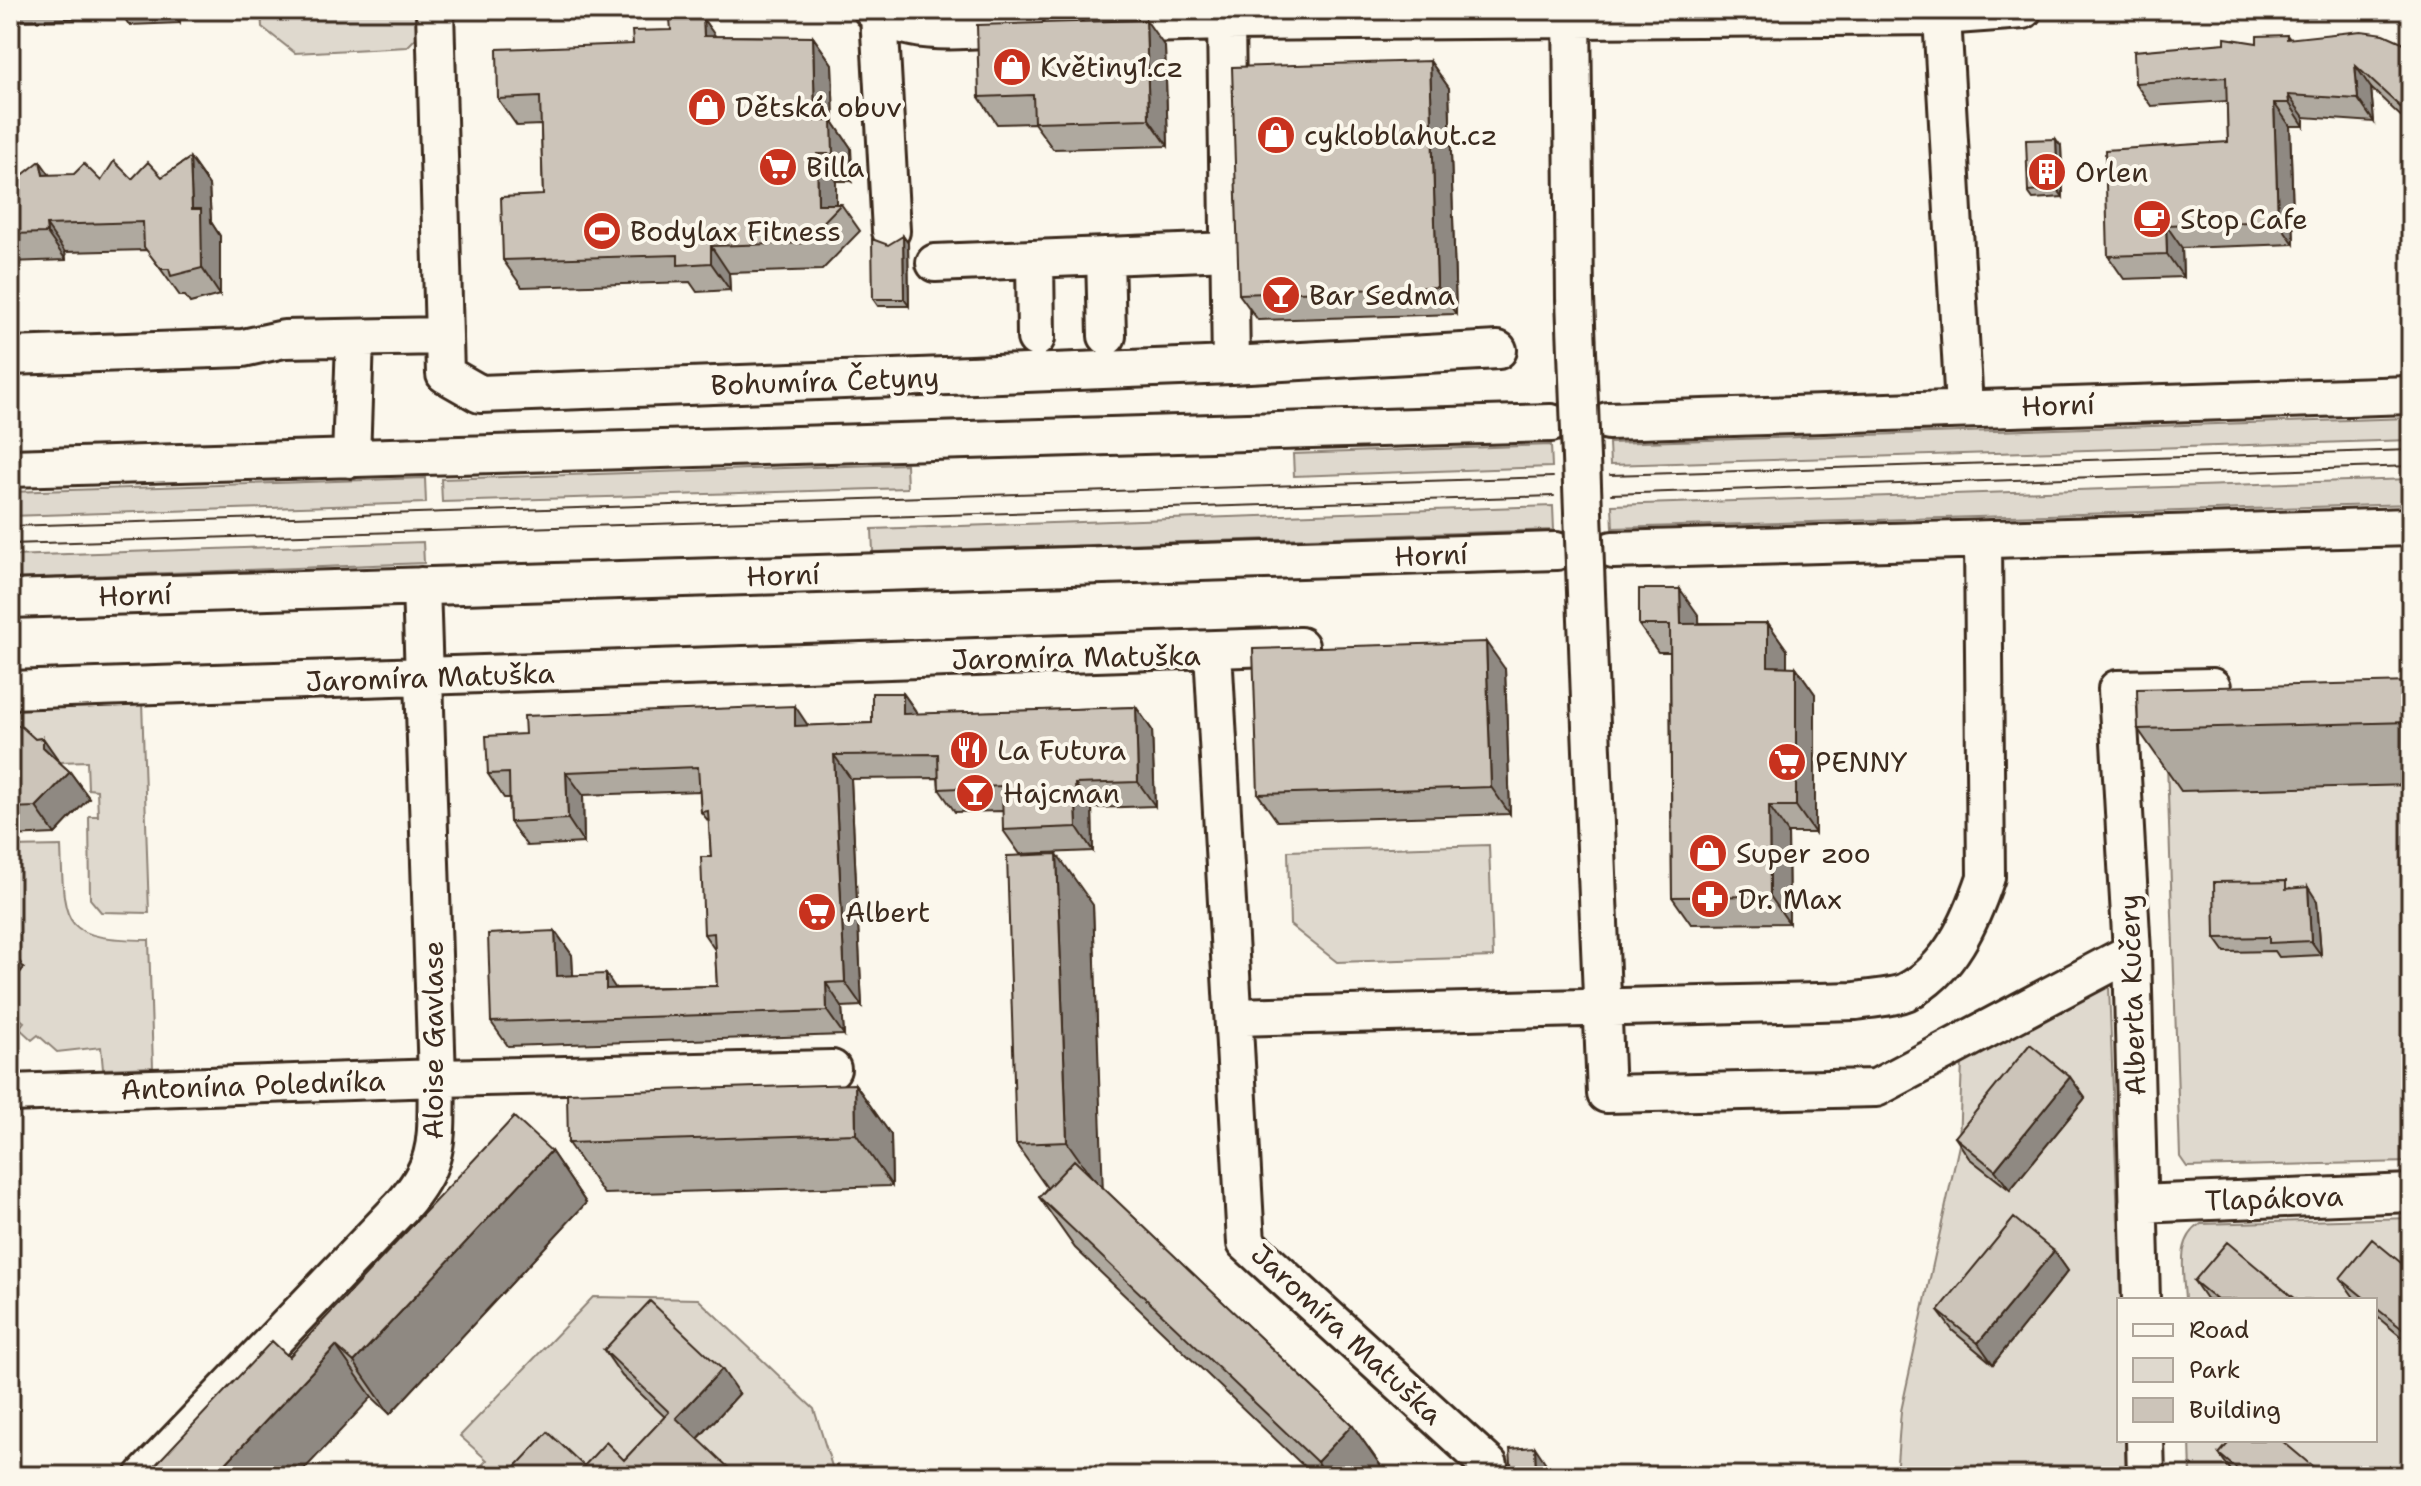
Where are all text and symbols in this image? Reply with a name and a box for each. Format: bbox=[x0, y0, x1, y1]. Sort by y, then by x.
shop icon: Květiny1.cz bbox=[991, 46, 1033, 88]
place label: Květiny1.cz bbox=[1040, 48, 1183, 86]
shop icon: Dětská obuv bbox=[686, 86, 728, 128]
place label: Dětská obuv bbox=[735, 88, 902, 126]
shop icon: cykloblahut.cz bbox=[1255, 114, 1297, 156]
place label: cykloblahut.cz bbox=[1304, 116, 1497, 154]
supermarket icon: Billa bbox=[757, 146, 799, 188]
place label: Billa bbox=[806, 148, 864, 186]
building icon: Orlen bbox=[2026, 151, 2068, 193]
place label: Orlen bbox=[2075, 153, 2148, 191]
cafe icon: Stop Cafe bbox=[2131, 198, 2173, 240]
place label: Stop Cafe bbox=[2180, 200, 2308, 238]
sports icon: Bodylax Fitness bbox=[581, 210, 623, 252]
place label: Bodylax Fitness bbox=[630, 212, 841, 250]
bar icon: Bar Sedma bbox=[1260, 274, 1302, 316]
place label: Bar Sedma bbox=[1309, 276, 1455, 314]
street label: Bohumíra Četyny bbox=[710, 358, 940, 404]
street label: Horní bbox=[2020, 385, 2096, 425]
street label: Horní bbox=[1393, 535, 1469, 575]
street label: Horní bbox=[745, 555, 821, 595]
street label: Horní bbox=[97, 575, 173, 615]
street label: Jaromíra Matuška bbox=[951, 636, 1201, 678]
street label: Jaromíra Matuška bbox=[305, 654, 555, 700]
restaurant icon: La Futura bbox=[948, 729, 990, 771]
place label: La Futura bbox=[997, 731, 1126, 769]
supermarket icon: PENNY bbox=[1766, 741, 1808, 783]
place label: PENNY bbox=[1815, 743, 1908, 781]
bar icon: Hajcman bbox=[954, 772, 996, 814]
place label: Hajcman bbox=[1003, 774, 1120, 812]
shop icon: Super zoo bbox=[1687, 832, 1729, 874]
place label: Super zoo bbox=[1736, 834, 1871, 872]
pharmacy icon: Dr. Max bbox=[1689, 878, 1731, 920]
place label: Dr. Max bbox=[1738, 880, 1842, 918]
supermarket icon: Albert bbox=[796, 891, 838, 933]
place label: Albert bbox=[845, 893, 930, 931]
street label: Alberta Kučery bbox=[2109, 894, 2155, 1096]
street label: Aloise Gavlase bbox=[414, 941, 452, 1139]
street label: Antonína Poledníka bbox=[120, 1061, 386, 1109]
street label: Tlapákova bbox=[2204, 1177, 2344, 1219]
street label: Jaromíra Matuška bbox=[1243, 1235, 1451, 1433]
legend bbox=[2117, 1298, 2377, 1442]
text: Road bbox=[2189, 1314, 2249, 1346]
text: Park bbox=[2189, 1354, 2241, 1386]
text: Building bbox=[2189, 1394, 2281, 1426]

